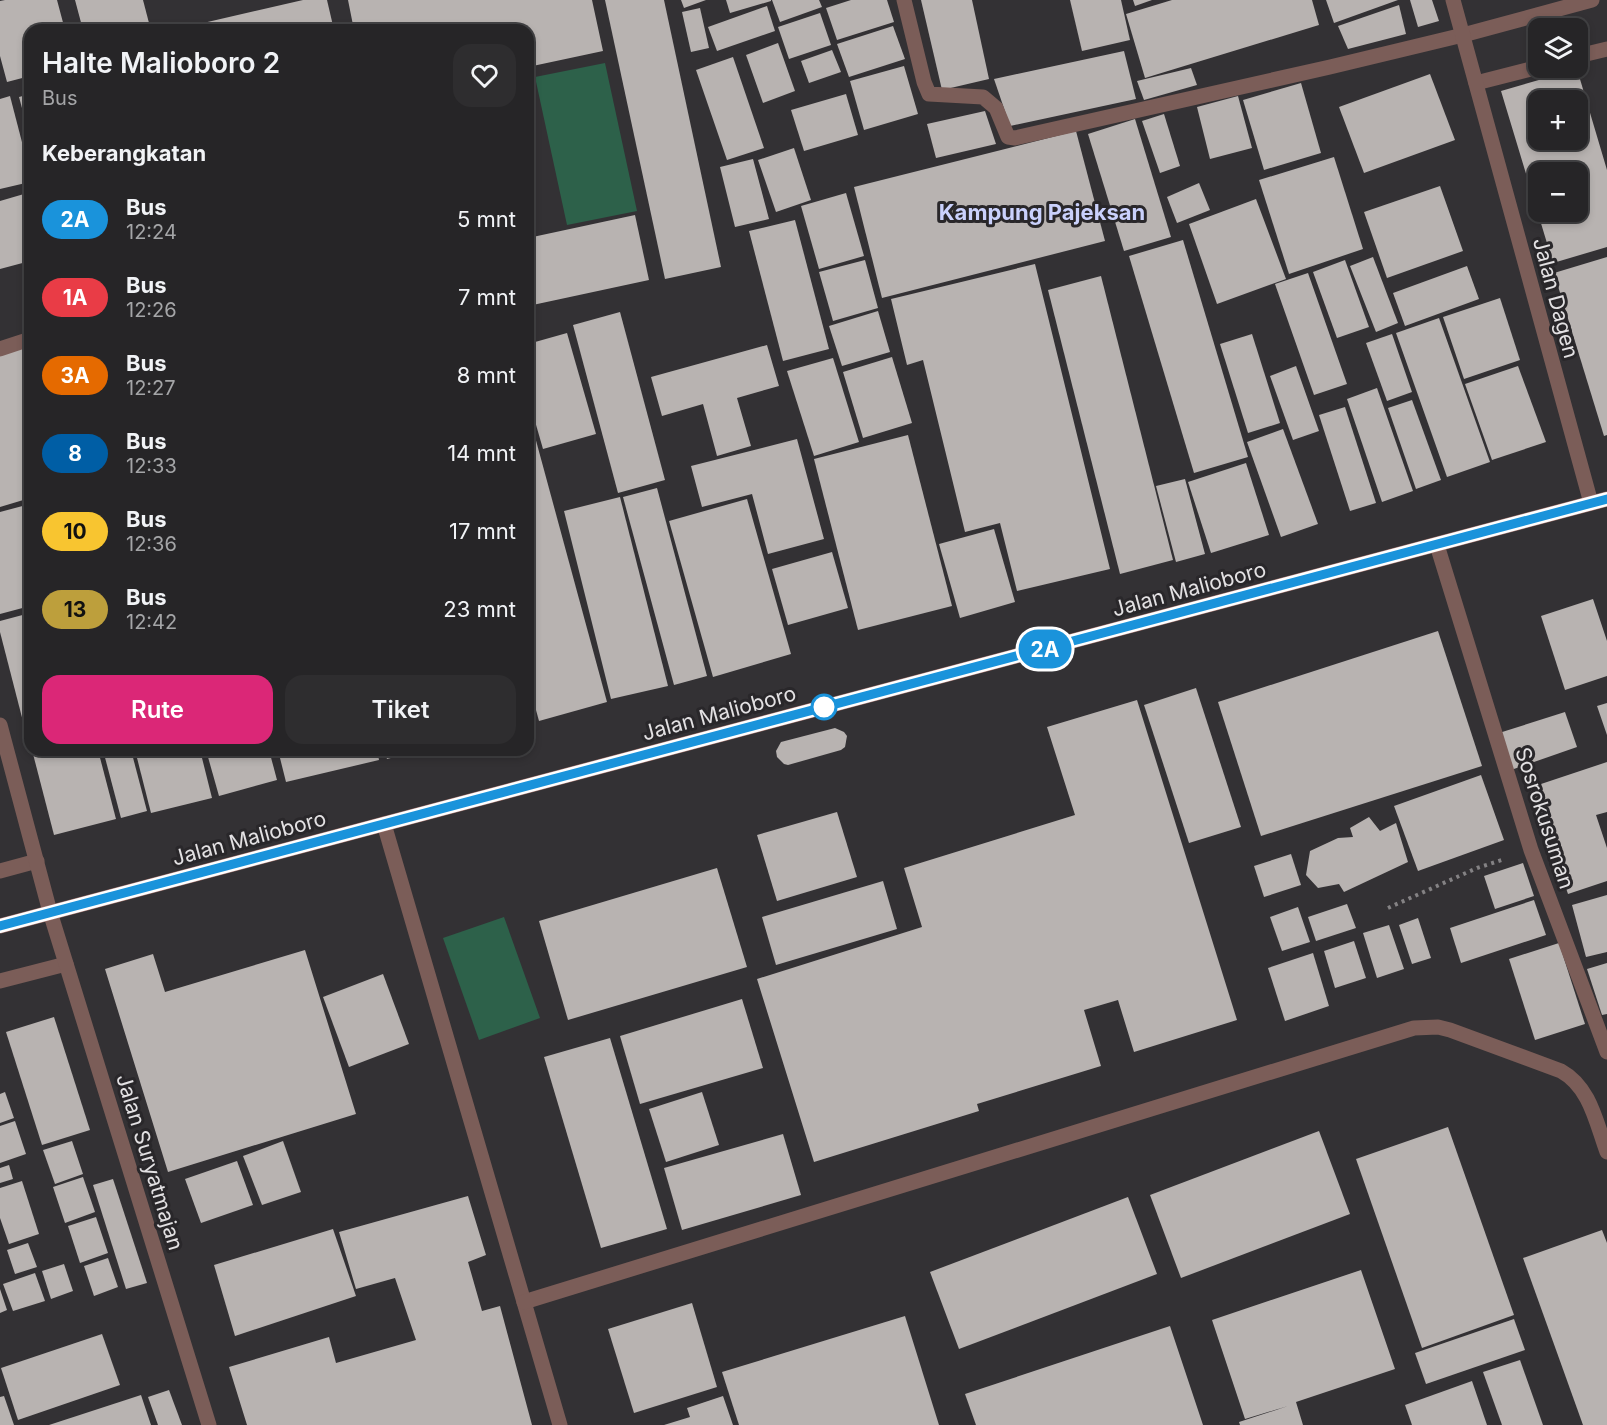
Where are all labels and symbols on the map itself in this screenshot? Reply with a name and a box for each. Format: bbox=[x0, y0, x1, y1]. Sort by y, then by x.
district label: Kampung Pajeksan bbox=[939, 199, 1145, 225]
street label: Jalan Dagen bbox=[1528, 235, 1584, 361]
street label: Jalan Malioboro bbox=[1109, 556, 1269, 622]
line badge: 2A bbox=[1018, 630, 1072, 668]
street label: Jalan Malioboro bbox=[639, 680, 799, 746]
unlabelled marker bbox=[811, 694, 837, 720]
street label: Sosrokusuman bbox=[1510, 744, 1580, 892]
street label: Jalan Malioboro bbox=[169, 805, 329, 871]
street label: Jalan Suryatmajan bbox=[111, 1071, 189, 1253]

